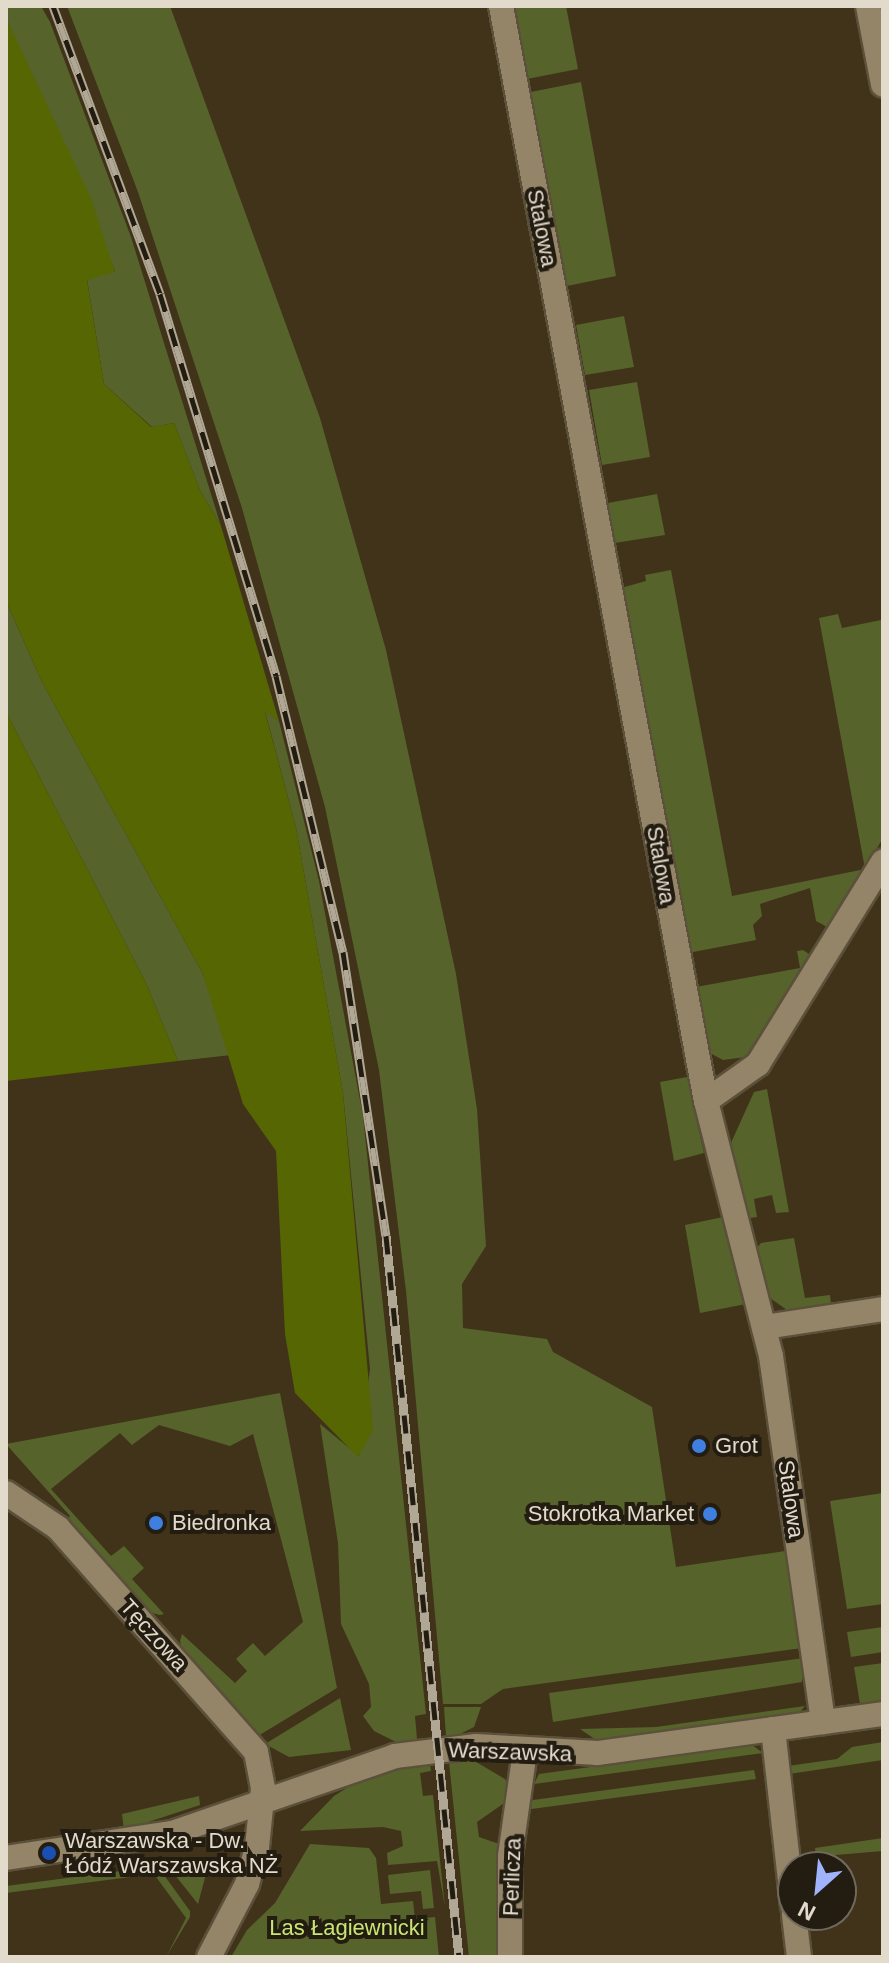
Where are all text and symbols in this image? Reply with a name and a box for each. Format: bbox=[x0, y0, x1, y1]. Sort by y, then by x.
street label: Stalowa bbox=[522, 187, 562, 269]
street label: Stalowa bbox=[641, 824, 681, 906]
place label: Grot bbox=[715, 1433, 758, 1459]
marker: Grot bbox=[690, 1437, 708, 1455]
street label: Stalowa bbox=[772, 1458, 810, 1540]
place label: Stokrotka Market bbox=[528, 1501, 694, 1527]
marker: Stokrotka Market bbox=[701, 1505, 719, 1523]
place label: Biedronka bbox=[172, 1510, 271, 1536]
marker: Biedronka bbox=[147, 1514, 165, 1532]
street label: Tęczowa bbox=[115, 1593, 193, 1677]
street label: Warszawska bbox=[448, 1737, 572, 1767]
place label: Warszawska - Dw. Łódź Warszawska NŻ bbox=[65, 1827, 278, 1878]
street label: Perlicza bbox=[497, 1837, 527, 1917]
marker: Warszawska - Dw. Łódź Warszawska NŻ bbox=[40, 1844, 58, 1862]
north arrow bbox=[777, 1851, 857, 1931]
text: N bbox=[794, 1896, 820, 1926]
park label: Las Łagiewnicki bbox=[269, 1915, 425, 1941]

